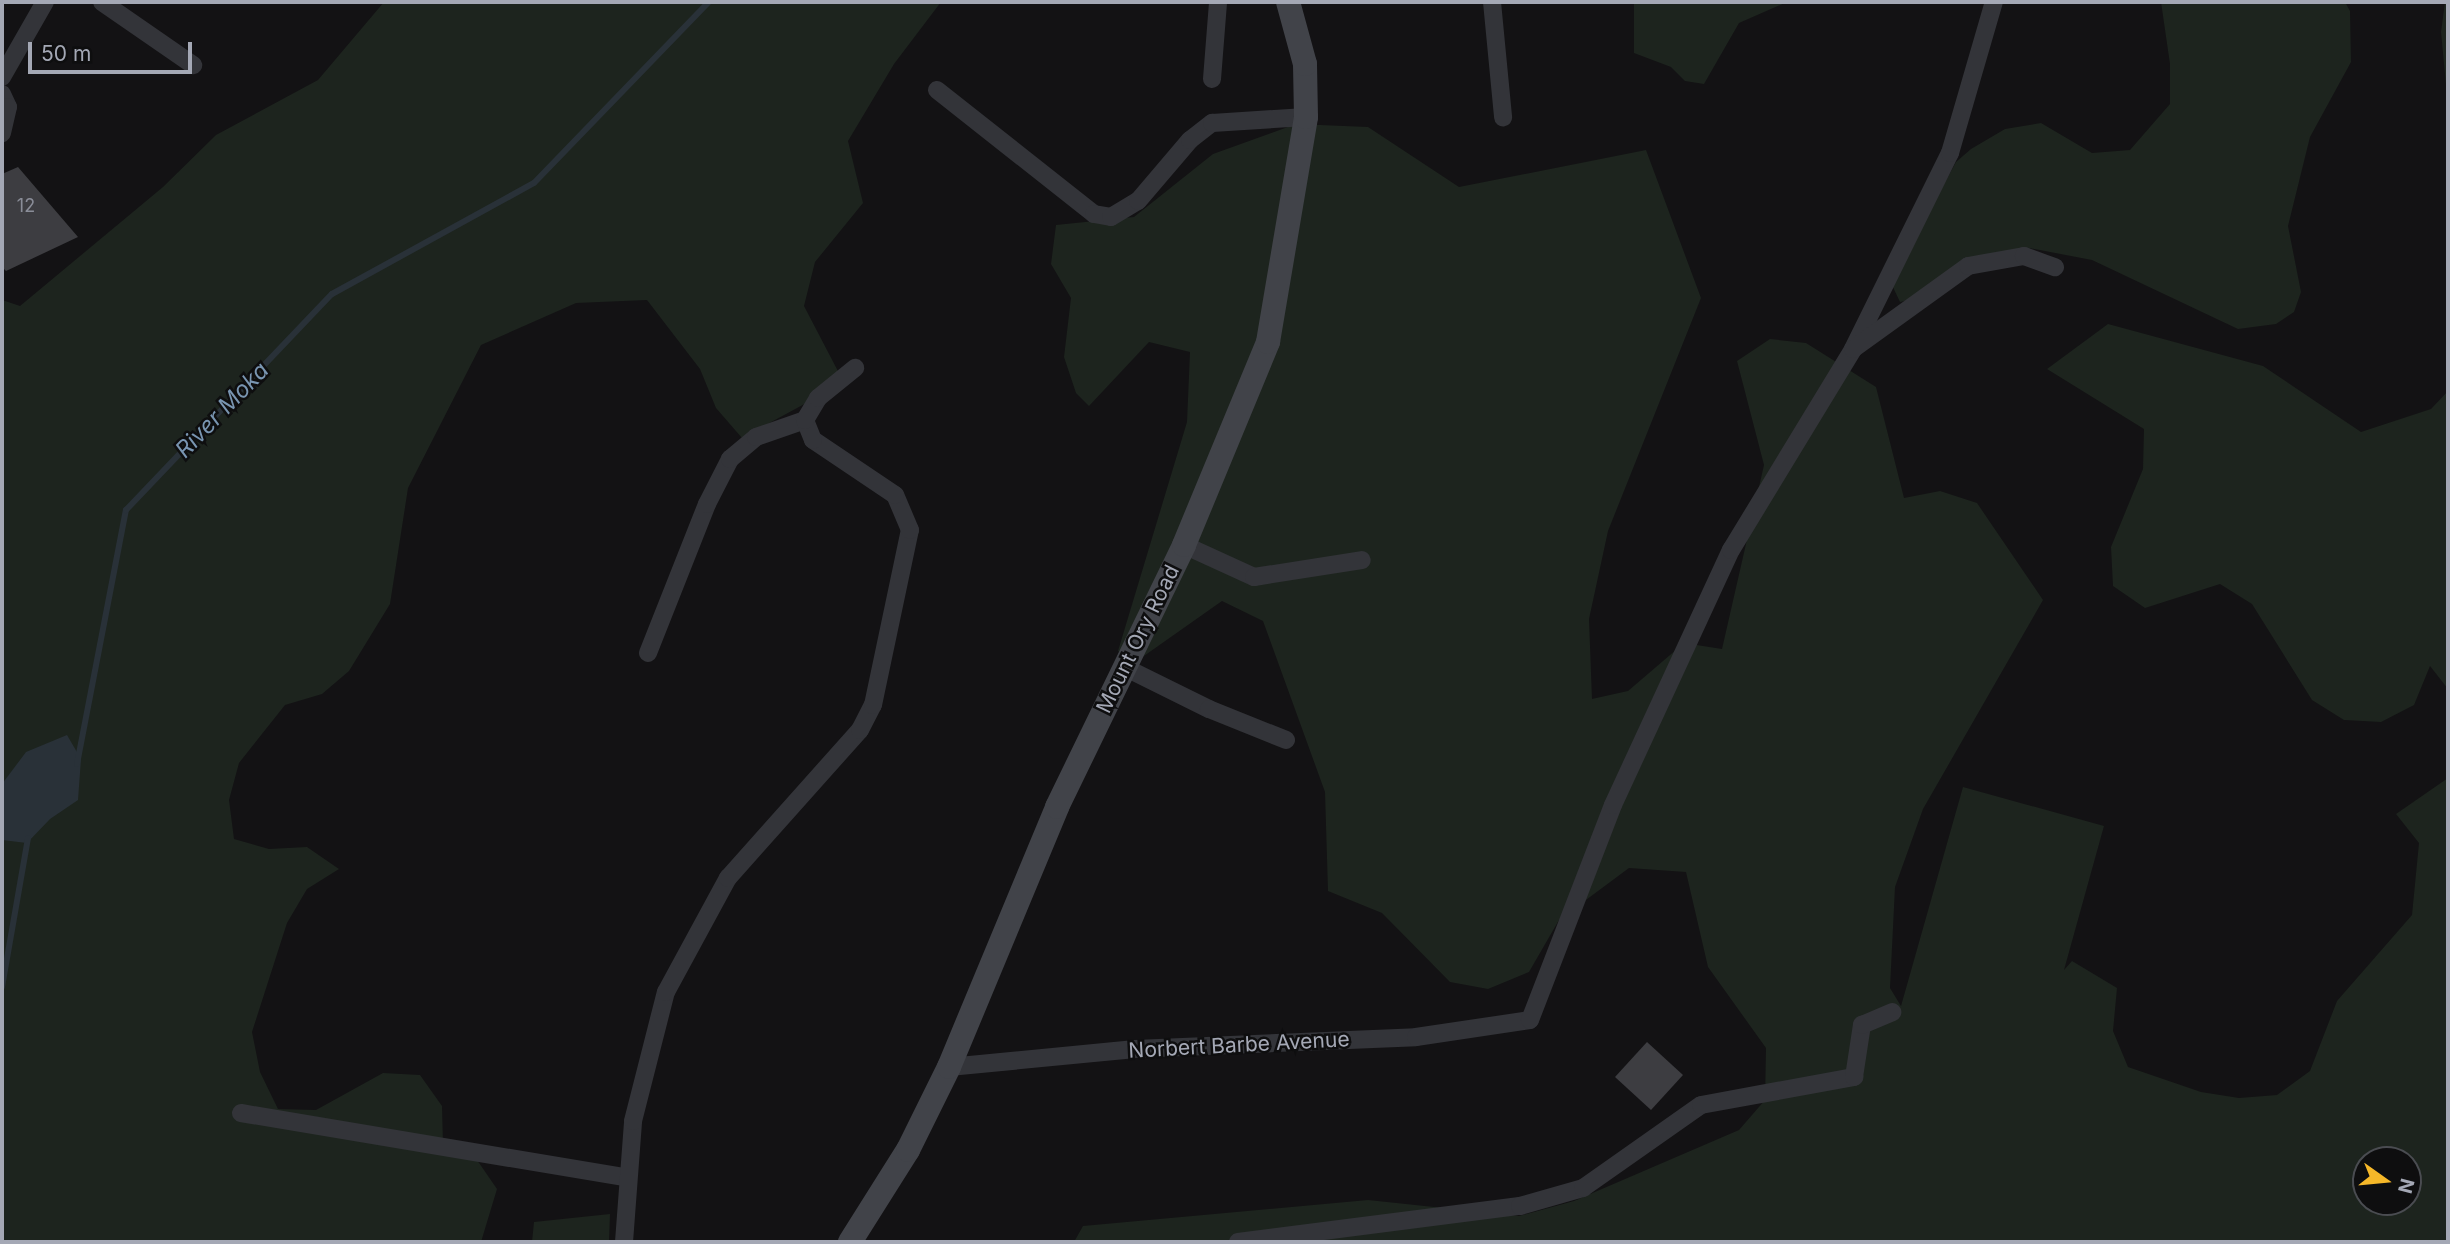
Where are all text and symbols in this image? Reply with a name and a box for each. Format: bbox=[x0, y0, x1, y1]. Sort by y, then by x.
scale bar bbox=[32, 28, 196, 72]
text: 50 m bbox=[41, 41, 91, 66]
house number: 12 bbox=[17, 195, 35, 217]
water label: River Moka bbox=[170, 357, 274, 463]
street label: Mount Ory Road bbox=[1091, 561, 1185, 717]
street label: Norbert Barbe Avenue bbox=[1128, 1027, 1350, 1063]
north arrow bbox=[2352, 1146, 2422, 1216]
text: N bbox=[2393, 1176, 2419, 1196]

